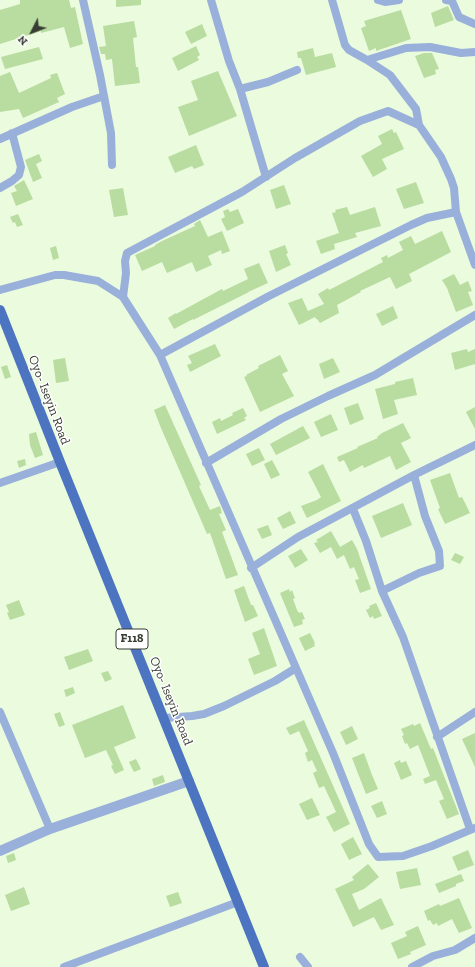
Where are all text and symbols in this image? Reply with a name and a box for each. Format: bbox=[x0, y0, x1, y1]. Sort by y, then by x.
north arrow bbox=[12, 12, 52, 52]
text: N bbox=[15, 33, 30, 48]
street label: Oyo- Iseyin Road bbox=[25, 353, 73, 447]
road number: F118 bbox=[116, 629, 148, 649]
street label: Oyo- Iseyin Road bbox=[146, 654, 196, 748]

